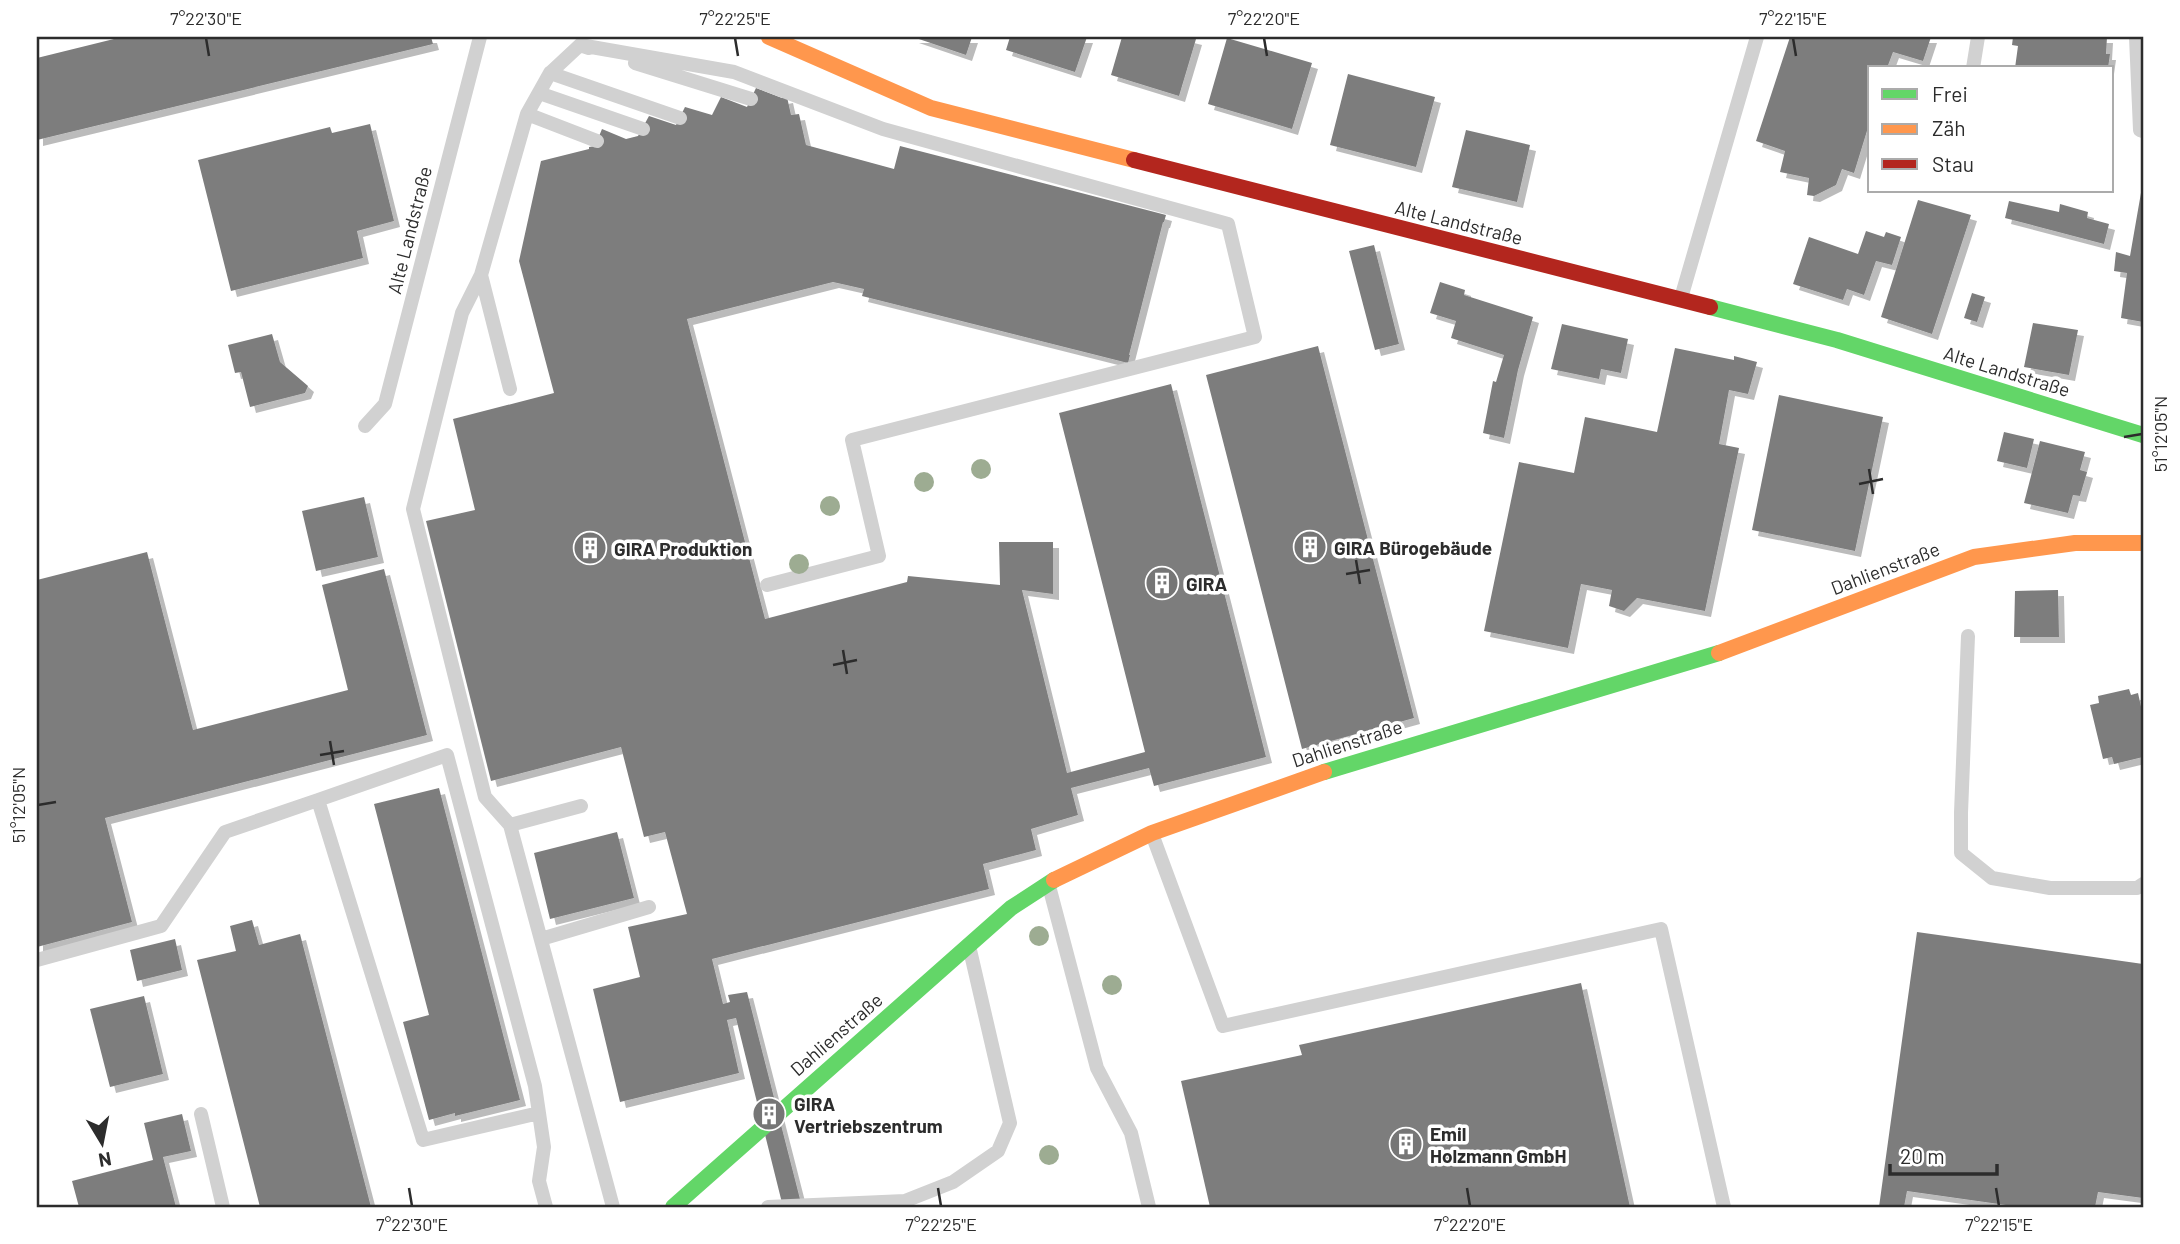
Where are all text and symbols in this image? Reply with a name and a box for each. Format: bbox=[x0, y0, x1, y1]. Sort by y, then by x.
text: 7°22'30"E bbox=[170, 7, 242, 29]
text: 7°22'25"E bbox=[699, 7, 771, 29]
text: 7°22'20"E bbox=[1228, 7, 1300, 29]
text: 7°22'15"E bbox=[1759, 7, 1827, 29]
legend bbox=[1868, 66, 2114, 192]
text: Frei bbox=[1932, 81, 1968, 106]
text: Zäh bbox=[1932, 115, 1966, 140]
text: Stau bbox=[1932, 151, 1974, 176]
street label: Alte Landstraße bbox=[382, 164, 436, 296]
street label: Alte Landstraße bbox=[1393, 195, 1525, 249]
street label: Alte Landstraße bbox=[1941, 341, 2073, 401]
text: 51°12'05"N bbox=[2149, 396, 2171, 472]
building icon: GIRA Bürogebäude bbox=[1291, 528, 1329, 566]
building icon: GIRA Produktion bbox=[571, 529, 609, 567]
place label: GIRA Bürogebäude bbox=[1334, 536, 1492, 559]
place label: GIRA Produktion bbox=[614, 537, 752, 560]
street label: Dahlienstraße bbox=[1827, 537, 1943, 599]
building icon: GIRA bbox=[1143, 564, 1181, 602]
place label: GIRA bbox=[1186, 572, 1228, 595]
street label: Dahlienstraße bbox=[1289, 714, 1405, 772]
text: 51°12'05"N bbox=[7, 767, 29, 843]
street label: Dahlienstraße bbox=[785, 988, 887, 1080]
place label: GIRA Vertriebszentrum bbox=[794, 1092, 943, 1137]
building icon: GIRA Vertriebszentrum bbox=[750, 1095, 788, 1133]
north arrow bbox=[66, 1108, 136, 1178]
place label: Emil Holzmann GmbH bbox=[1430, 1122, 1567, 1167]
building icon: Emil Holzmann GmbH bbox=[1387, 1125, 1425, 1163]
scale bar bbox=[1890, 1132, 1996, 1176]
text: 20 m bbox=[1900, 1143, 1945, 1168]
text: N bbox=[97, 1148, 113, 1173]
text: 7°22'30"E bbox=[376, 1213, 448, 1235]
text: 7°22'25"E bbox=[905, 1213, 977, 1235]
text: 7°22'20"E bbox=[1434, 1213, 1506, 1235]
text: 7°22'15"E bbox=[1965, 1213, 2033, 1235]

